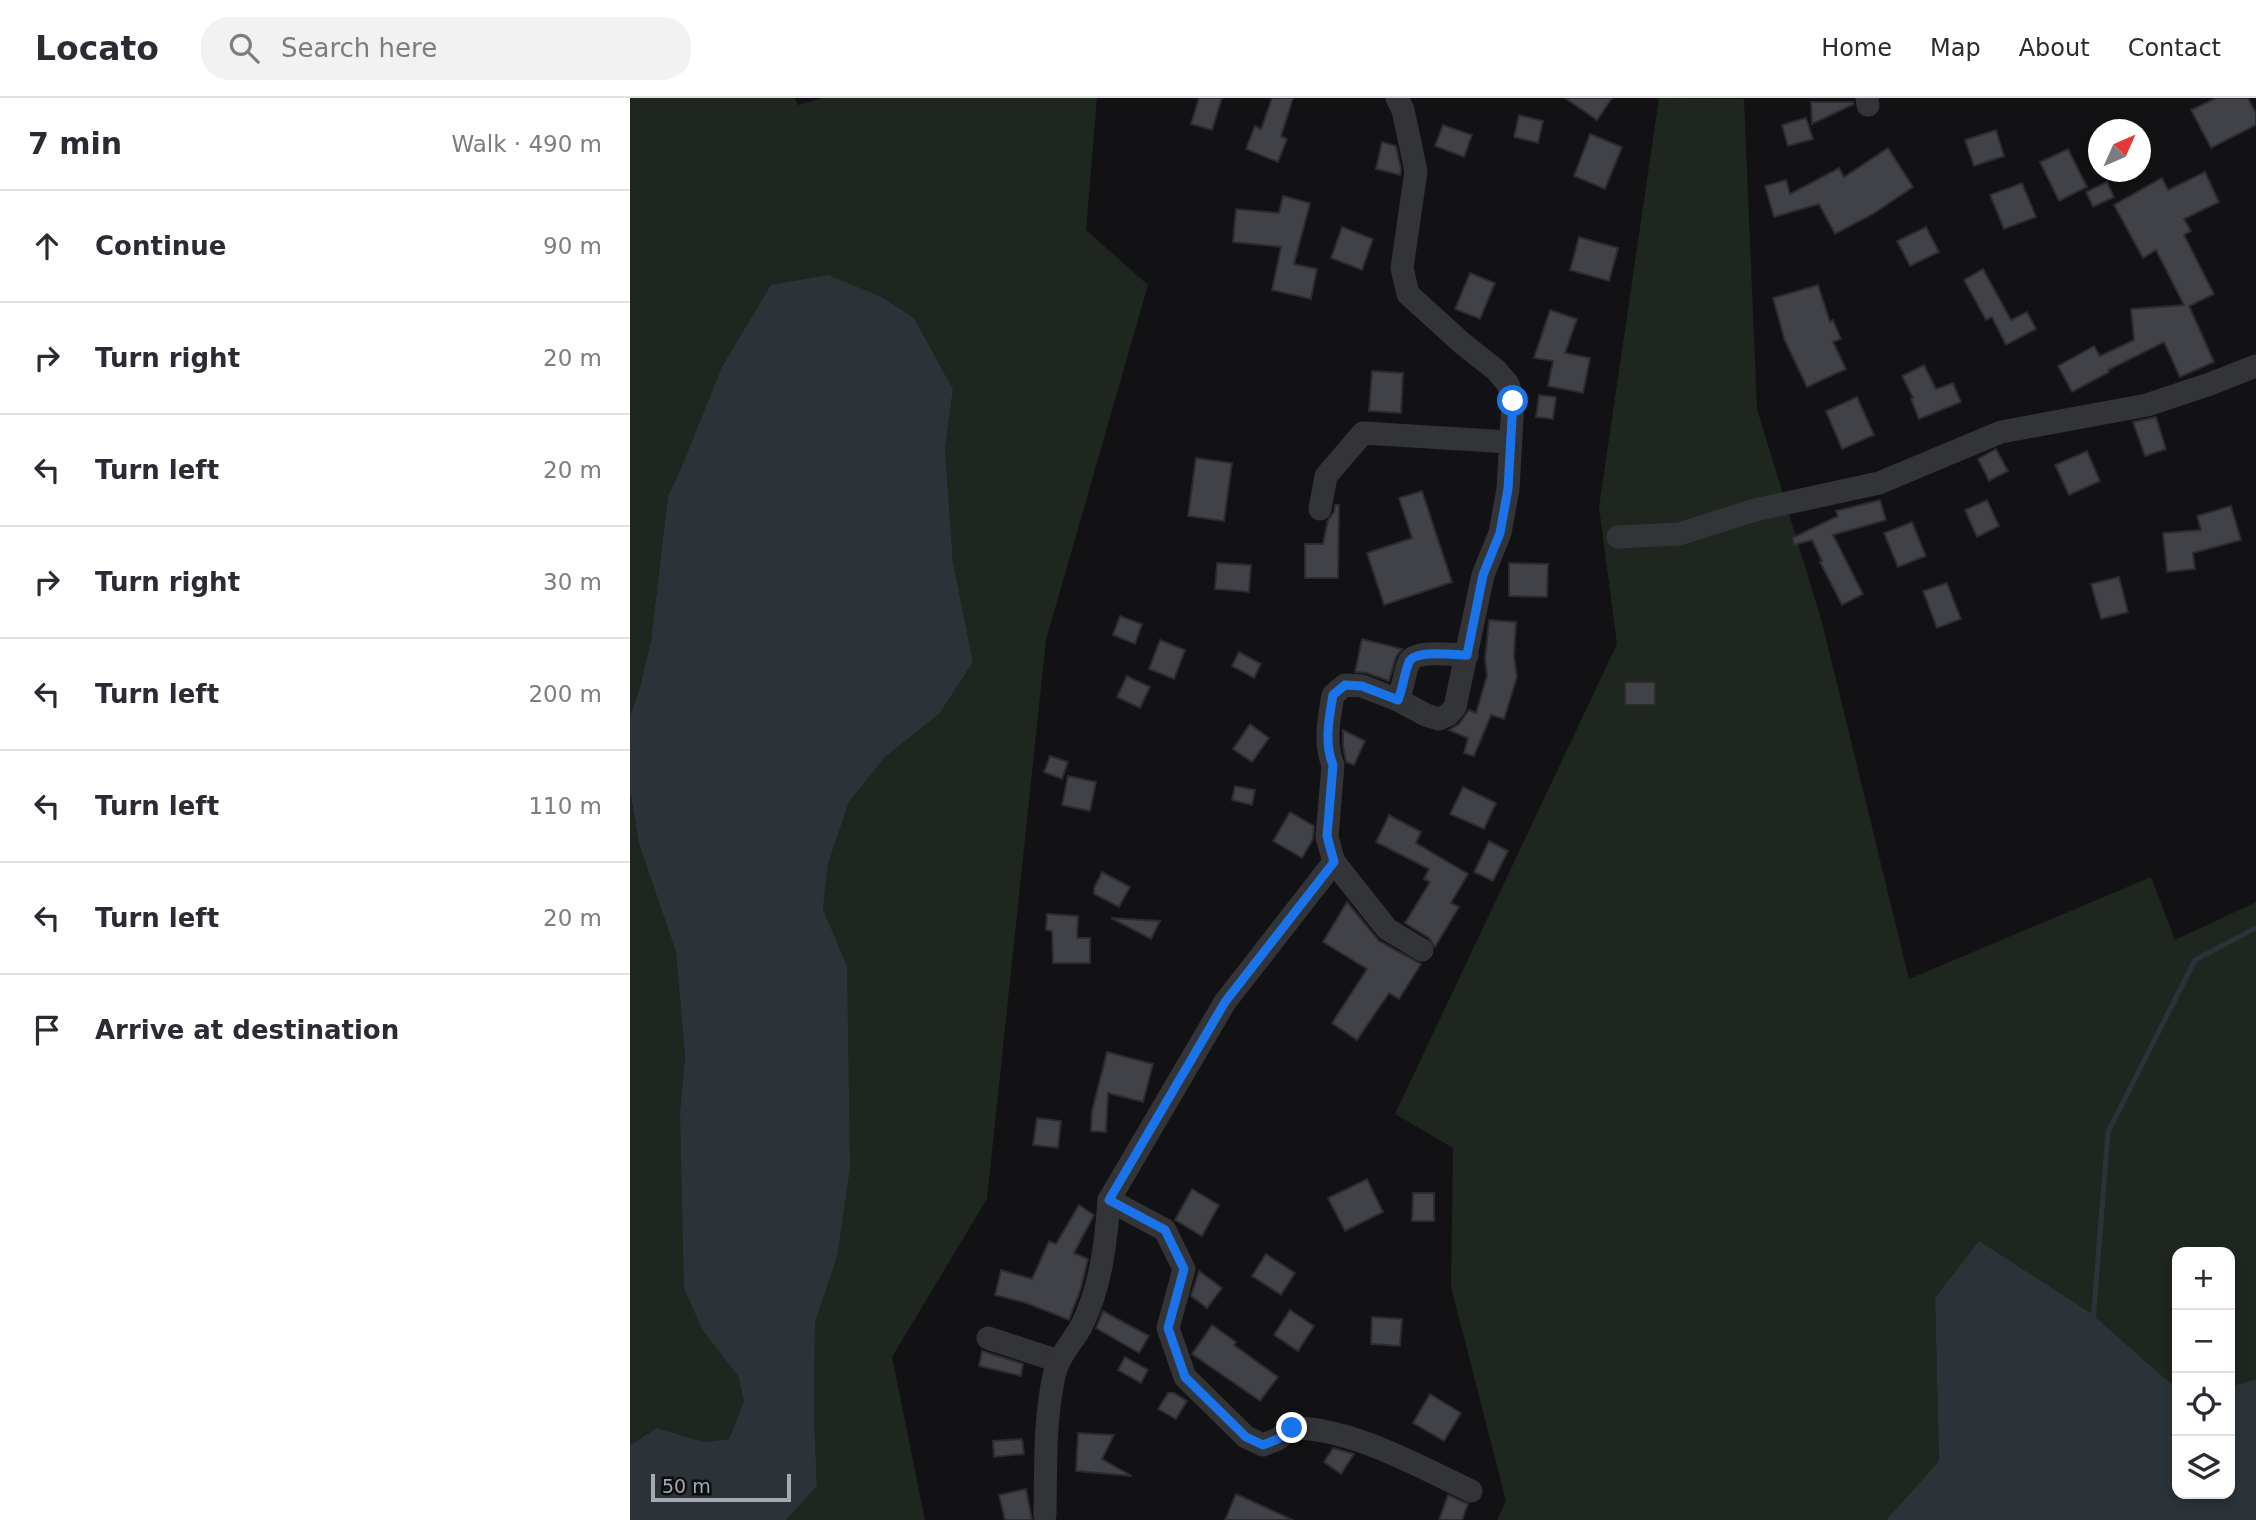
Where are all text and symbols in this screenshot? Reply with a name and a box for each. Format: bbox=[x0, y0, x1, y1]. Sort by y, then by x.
search box bbox=[201, 17, 691, 80]
text: Locato bbox=[35, 29, 159, 68]
icon: search bbox=[225, 29, 263, 67]
text: Search here bbox=[281, 33, 437, 63]
text: Home bbox=[1821, 34, 1892, 62]
text: Map bbox=[1930, 34, 1981, 62]
text: About bbox=[2019, 34, 2090, 62]
text: Contact bbox=[2128, 34, 2221, 62]
north arrow bbox=[2088, 119, 2151, 182]
text: 7 min bbox=[28, 126, 122, 161]
text: Walk · 490 m bbox=[451, 131, 602, 157]
icon: ahead bbox=[28, 227, 66, 265]
text: Continue bbox=[95, 231, 226, 261]
text: 90 m bbox=[543, 233, 602, 259]
icon: right bbox=[28, 339, 66, 377]
text: Turn right bbox=[95, 343, 240, 373]
text: 20 m bbox=[543, 345, 602, 371]
route start bbox=[1497, 385, 1528, 416]
icon: left bbox=[28, 451, 66, 489]
text: Turn left bbox=[95, 455, 219, 485]
text: 20 m bbox=[543, 457, 602, 483]
icon: right bbox=[28, 563, 66, 601]
text: Turn right bbox=[95, 567, 240, 597]
text: 30 m bbox=[543, 569, 602, 595]
icon: left bbox=[28, 675, 66, 713]
text: Turn left bbox=[95, 679, 219, 709]
text: 200 m bbox=[528, 681, 602, 707]
icon: left bbox=[28, 787, 66, 825]
text: Turn left bbox=[95, 791, 219, 821]
text: 110 m bbox=[528, 793, 602, 819]
icon: left bbox=[28, 899, 66, 937]
text: Turn left bbox=[95, 903, 219, 933]
text: 20 m bbox=[543, 905, 602, 931]
icon: arrive bbox=[28, 1011, 66, 1049]
text: Arrive at destination bbox=[95, 1015, 399, 1045]
map controls bbox=[2172, 1247, 2235, 1499]
button: + bbox=[2172, 1247, 2235, 1310]
button: − bbox=[2172, 1310, 2235, 1373]
button: locate bbox=[2172, 1373, 2235, 1436]
route end bbox=[1276, 1412, 1307, 1443]
button: layers bbox=[2172, 1436, 2235, 1499]
scale bar bbox=[651, 1471, 791, 1503]
text: 50 m bbox=[662, 1475, 711, 1497]

